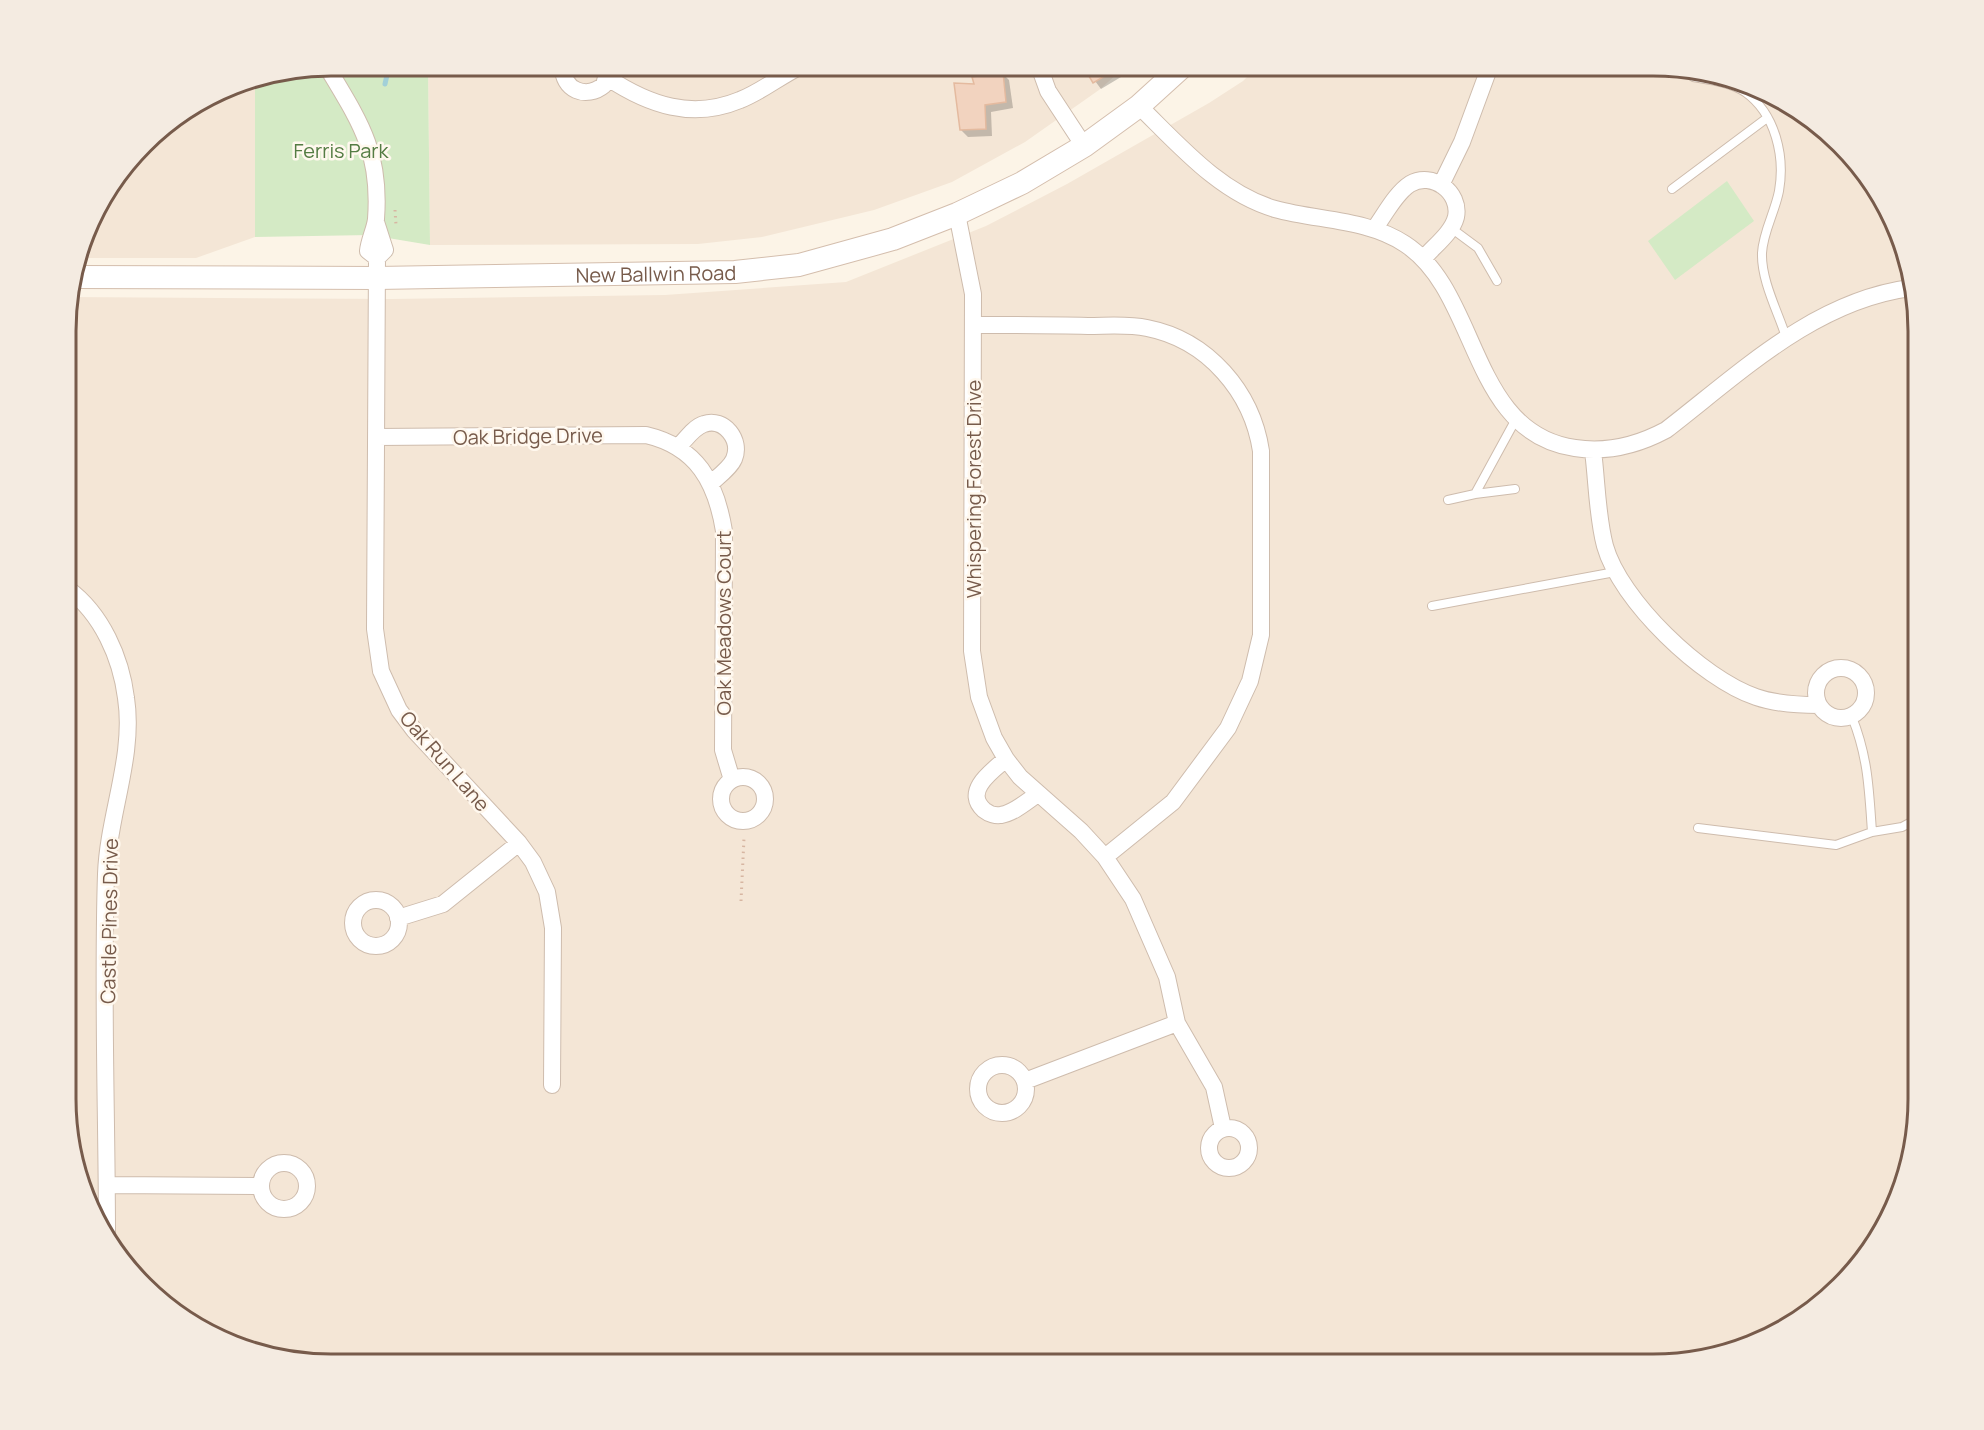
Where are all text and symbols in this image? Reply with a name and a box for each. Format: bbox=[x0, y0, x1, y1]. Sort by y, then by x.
park label: Ferris Park bbox=[294, 137, 390, 164]
street label: New Ballwin Road bbox=[576, 258, 736, 288]
street label: Whispering Forest Drive bbox=[960, 380, 987, 598]
street label: Oak Bridge Drive bbox=[453, 421, 603, 451]
street label: Oak Meadows Court bbox=[710, 531, 737, 715]
street label: Oak Run Lane bbox=[394, 705, 496, 817]
street label: Castle Pines Drive bbox=[94, 838, 124, 1004]

